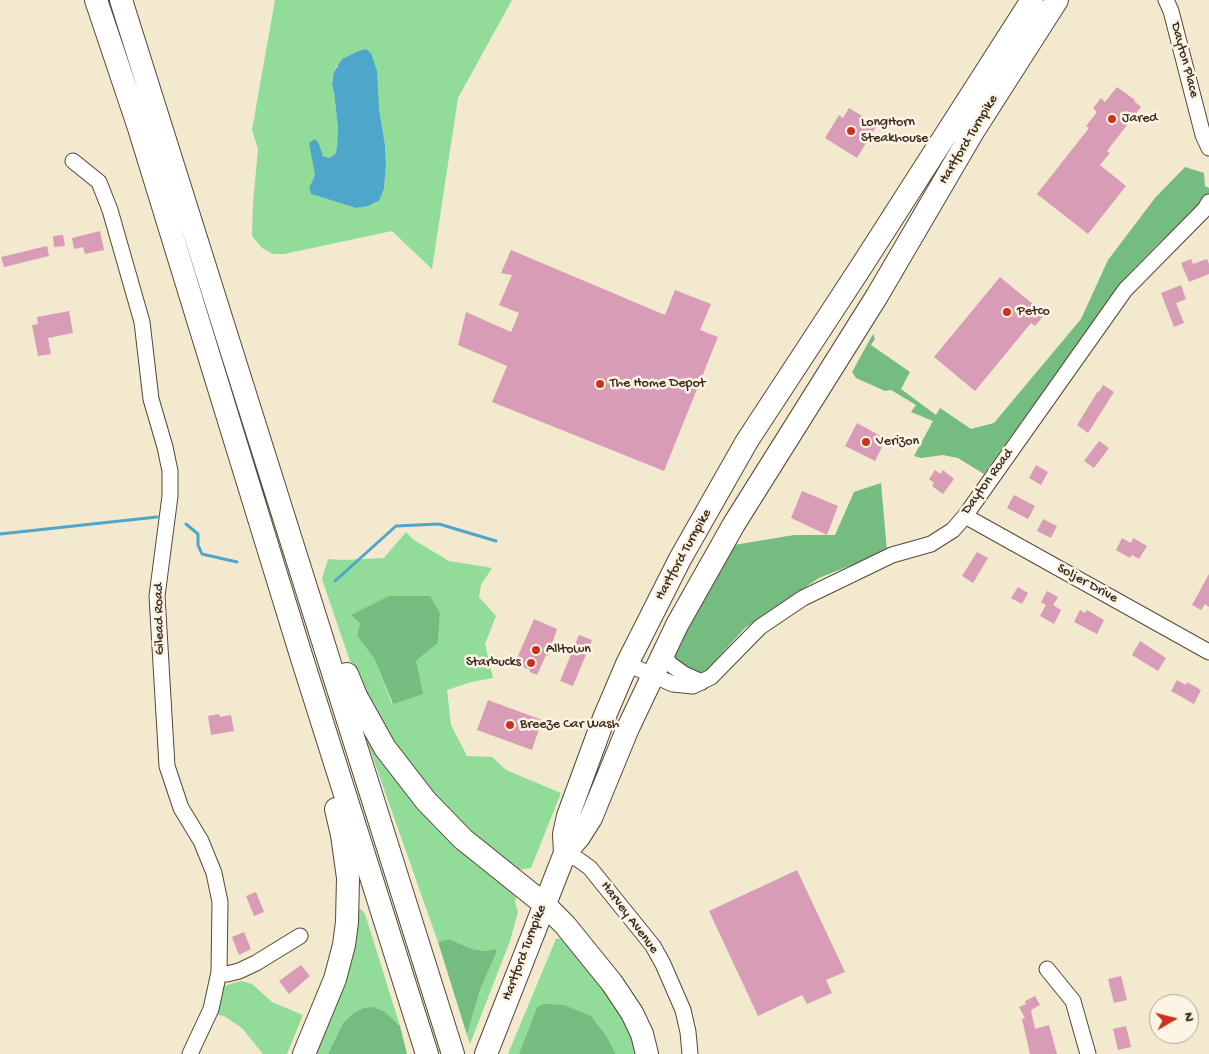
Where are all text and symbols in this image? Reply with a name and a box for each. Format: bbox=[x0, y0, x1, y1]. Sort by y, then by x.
street label: Dayton Place bbox=[1166, 20, 1202, 100]
street label: Hartford Turnpike bbox=[936, 92, 1002, 188]
place label: Jared bbox=[1122, 111, 1158, 127]
marker: Jared bbox=[1106, 113, 1118, 125]
place label: LongHorn Steakhouse bbox=[861, 115, 928, 148]
marker: LongHorn Steakhouse bbox=[845, 125, 857, 137]
place label: Petco bbox=[1017, 304, 1050, 320]
marker: Petco bbox=[1001, 306, 1013, 318]
place label: The Home Depot bbox=[610, 376, 705, 392]
marker: The Home Depot bbox=[594, 378, 606, 390]
place label: Verizon bbox=[876, 434, 919, 450]
marker: Verizon bbox=[860, 436, 872, 448]
street label: Dayton Road bbox=[958, 446, 1018, 518]
street label: Hartford Turnpike bbox=[652, 507, 716, 603]
street label: Soljer Drive bbox=[1054, 560, 1120, 608]
street label: Gilead Road bbox=[151, 583, 169, 655]
place label: Alltown bbox=[546, 642, 591, 658]
marker: Alltown bbox=[530, 644, 542, 656]
place label: Starbucks bbox=[466, 655, 521, 671]
marker: Starbucks bbox=[525, 657, 537, 669]
place label: Breeze Car Wash bbox=[520, 717, 619, 733]
marker: Breeze Car Wash bbox=[504, 719, 516, 731]
street label: Harvey Avenue bbox=[596, 878, 662, 958]
street label: Hartford Turnpike bbox=[499, 903, 551, 1003]
north arrow bbox=[1149, 994, 1199, 1044]
text: N bbox=[1179, 1011, 1197, 1023]

